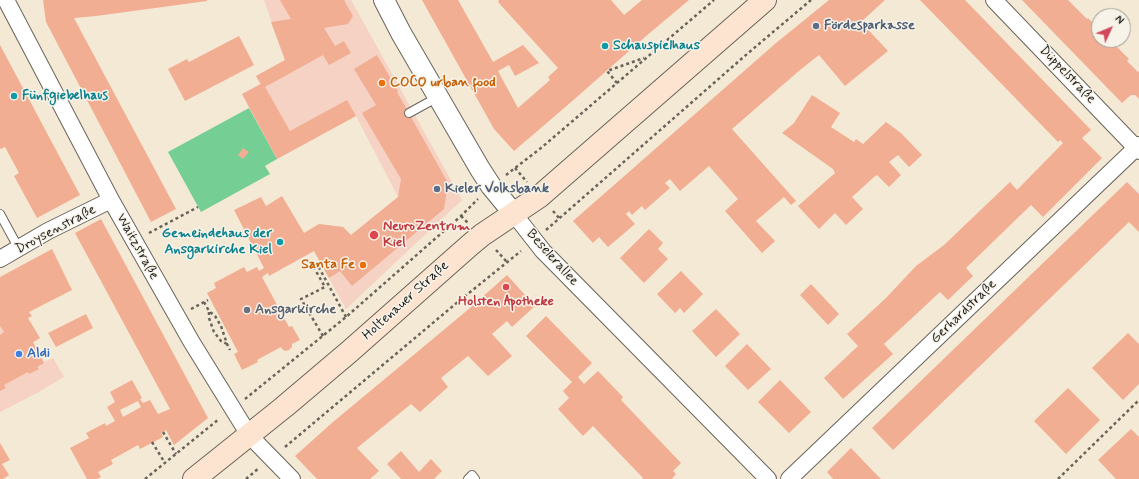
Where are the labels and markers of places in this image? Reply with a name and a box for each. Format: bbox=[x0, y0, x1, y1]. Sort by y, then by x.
place label: Fördesparkasse bbox=[824, 18, 915, 34]
marker: Fördesparkasse bbox=[811, 21, 821, 31]
place label: Schauspielhaus bbox=[613, 38, 700, 54]
marker: Schauspielhaus bbox=[600, 41, 610, 51]
place label: COCO urban food bbox=[390, 75, 496, 91]
marker: COCO urban food bbox=[377, 78, 387, 88]
place label: Fünfgiebelhaus bbox=[22, 88, 108, 104]
marker: Fünfgiebelhaus bbox=[9, 91, 19, 101]
place label: Kieler Volksbank bbox=[445, 181, 549, 197]
marker: Kieler Volksbank bbox=[432, 184, 442, 194]
place label: NeuroZentrum Kiel bbox=[383, 219, 470, 252]
place label: Gemeindehaus der Ansgarkirche Kiel bbox=[162, 226, 272, 258]
marker: NeuroZentrum Kiel bbox=[368, 229, 380, 241]
marker: Gemeindehaus der Ansgarkirche Kiel bbox=[275, 237, 285, 247]
place label: Santa Fe bbox=[301, 257, 355, 273]
marker: Santa Fe bbox=[358, 260, 368, 270]
marker: Holsten Apotheke bbox=[501, 282, 511, 292]
place label: Holsten Apotheke bbox=[458, 294, 554, 310]
place label: Ansgarkirche bbox=[255, 302, 336, 318]
marker: Ansgarkirche bbox=[242, 305, 252, 315]
place label: Aldi bbox=[27, 346, 50, 362]
marker: Aldi bbox=[14, 349, 24, 359]

